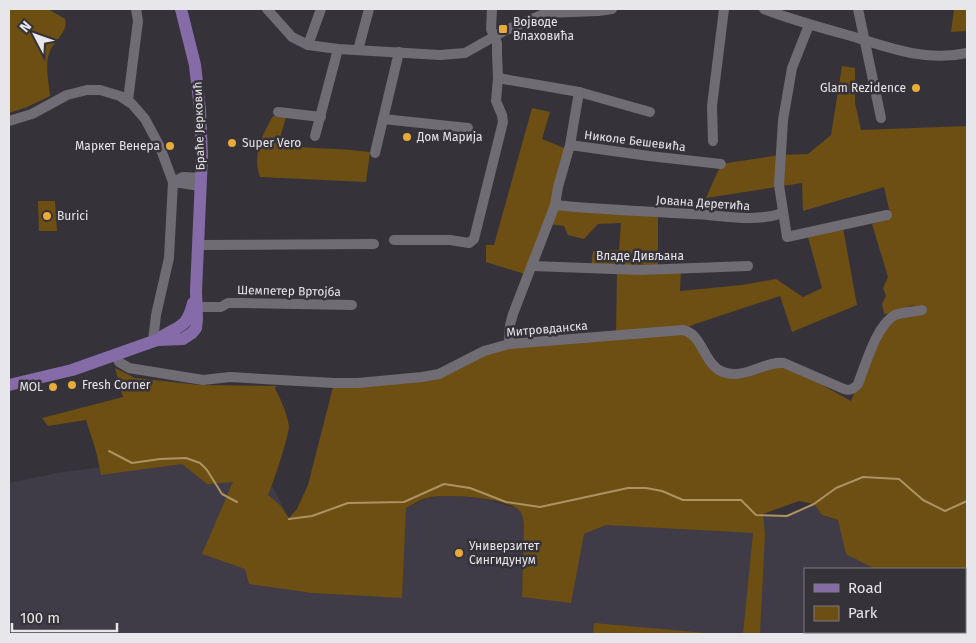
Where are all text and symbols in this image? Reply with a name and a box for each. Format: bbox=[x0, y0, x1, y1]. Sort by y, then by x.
north arrow bbox=[10, 10, 60, 60]
place label: Војводе Влаховића bbox=[513, 15, 574, 43]
text: N bbox=[16, 18, 35, 36]
marker: Војводе Влаховића bbox=[497, 23, 509, 35]
street label: Браће Јерковић bbox=[190, 81, 208, 171]
place label: Glam Rezidence bbox=[820, 81, 906, 95]
marker: Glam Rezidence bbox=[910, 82, 922, 94]
street label: Николе Бешевића bbox=[583, 128, 687, 154]
place label: Дом Марија bbox=[416, 130, 483, 144]
marker: Дом Марија bbox=[401, 131, 413, 143]
place label: Super Vero bbox=[242, 136, 301, 150]
marker: Super Vero bbox=[226, 137, 238, 149]
place label: Маркет Венера bbox=[75, 139, 160, 153]
marker: Маркет Венера bbox=[164, 140, 176, 152]
street label: Јована Деретића bbox=[656, 193, 750, 213]
place label: Burici bbox=[57, 209, 88, 223]
marker: Burici bbox=[41, 210, 53, 222]
street label: Владе Дивљана bbox=[596, 249, 684, 263]
street label: Шемпетер Вртојба bbox=[237, 283, 341, 299]
street label: Митровданска bbox=[506, 318, 588, 340]
place label: Fresh Corner bbox=[82, 378, 151, 392]
marker: Fresh Corner bbox=[66, 379, 78, 391]
place label: MOL bbox=[20, 380, 43, 394]
marker: MOL bbox=[47, 381, 59, 393]
place label: Универзитет Сингидунум bbox=[469, 539, 540, 567]
marker: Универзитет Сингидунум bbox=[453, 547, 465, 559]
legend bbox=[804, 568, 966, 633]
text: Road bbox=[848, 579, 883, 597]
scale bar bbox=[12, 600, 118, 632]
text: Park bbox=[848, 604, 878, 622]
text: 100 m bbox=[20, 609, 60, 627]

